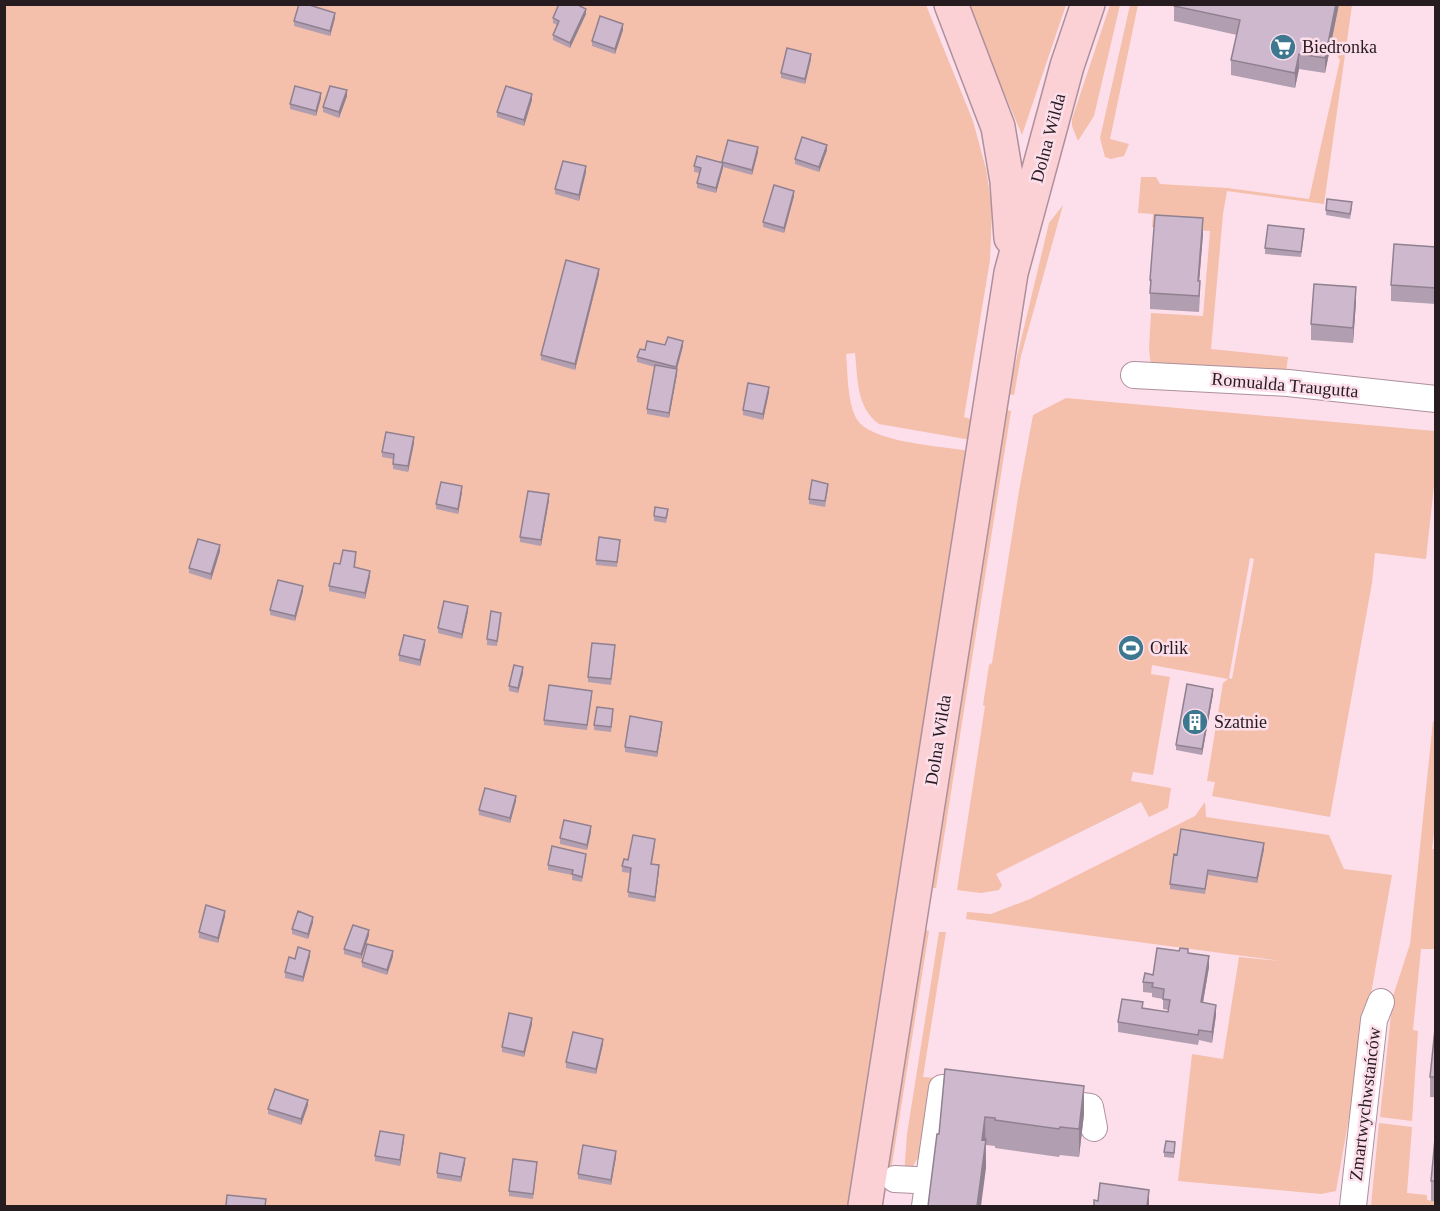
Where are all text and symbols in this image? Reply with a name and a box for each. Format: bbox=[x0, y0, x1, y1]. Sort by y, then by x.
supermarket icon: Biedronka bbox=[1268, 32, 1298, 62]
place label: Biedronka bbox=[1302, 37, 1377, 57]
street label: Dolna Wilda bbox=[1027, 91, 1069, 185]
street label: Romualda Traugutta bbox=[1211, 369, 1359, 401]
sports icon: Orlik bbox=[1116, 633, 1146, 663]
place label: Orlik bbox=[1150, 638, 1188, 658]
street label: Dolna Wilda bbox=[921, 693, 955, 787]
building icon: Szatnie bbox=[1180, 707, 1210, 737]
place label: Szatnie bbox=[1214, 712, 1267, 732]
street label: Zmartwychwstańców bbox=[1346, 1026, 1384, 1182]

